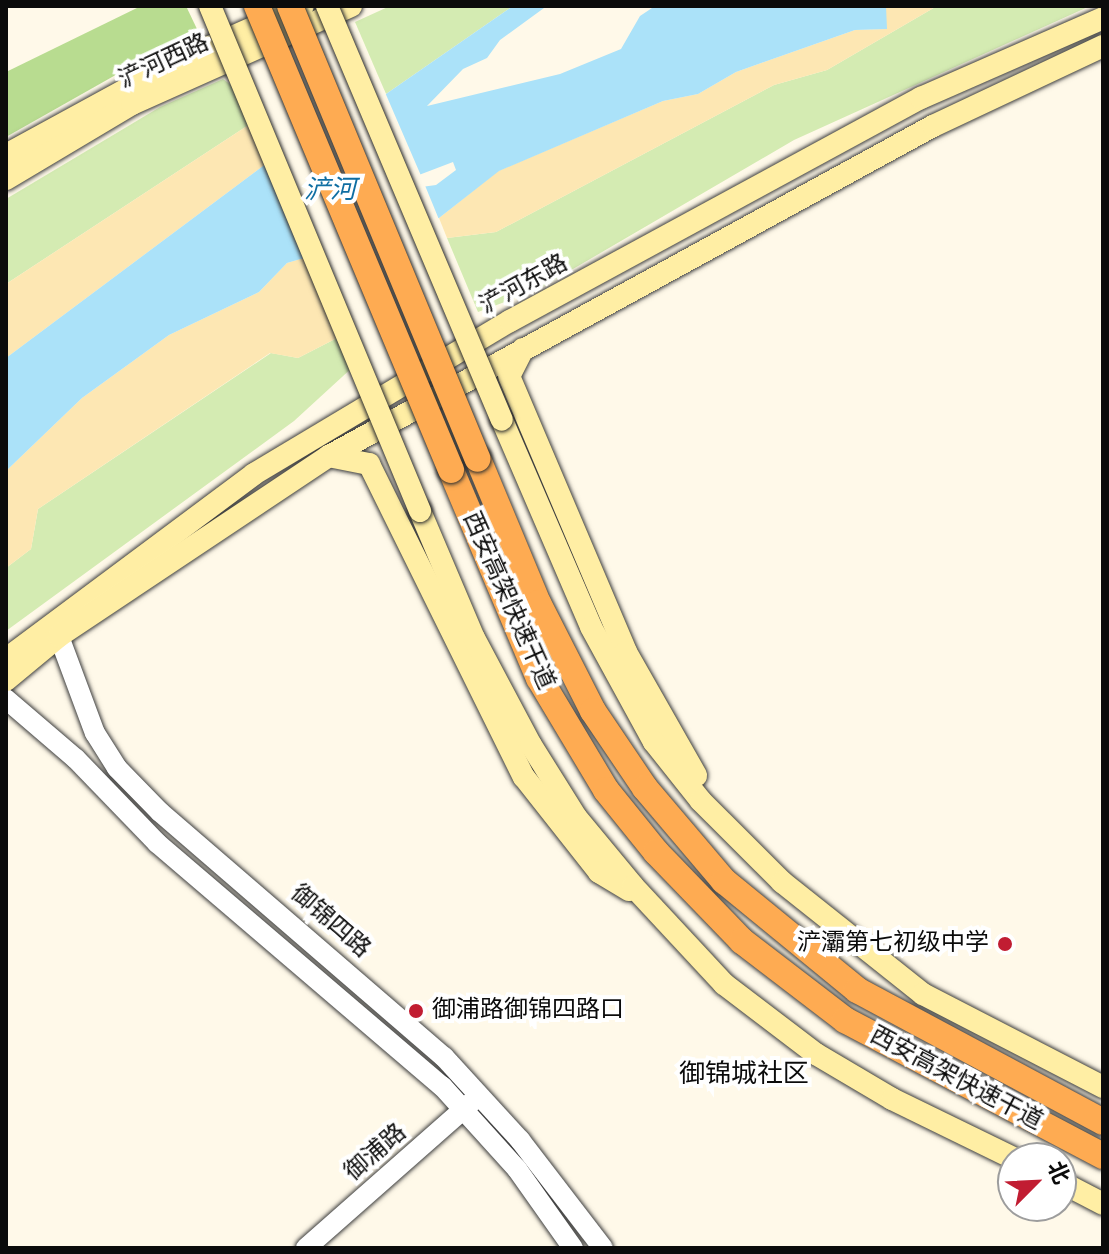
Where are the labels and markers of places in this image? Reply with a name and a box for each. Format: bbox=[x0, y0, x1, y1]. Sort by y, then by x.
place label: 浐灞第七初级中学 bbox=[797, 930, 989, 958]
marker: 浐灞第七初级中学 bbox=[996, 935, 1014, 953]
place label: 御浦路御锦四路口 bbox=[432, 997, 624, 1025]
marker: 御浦路御锦四路口 bbox=[407, 1002, 425, 1020]

